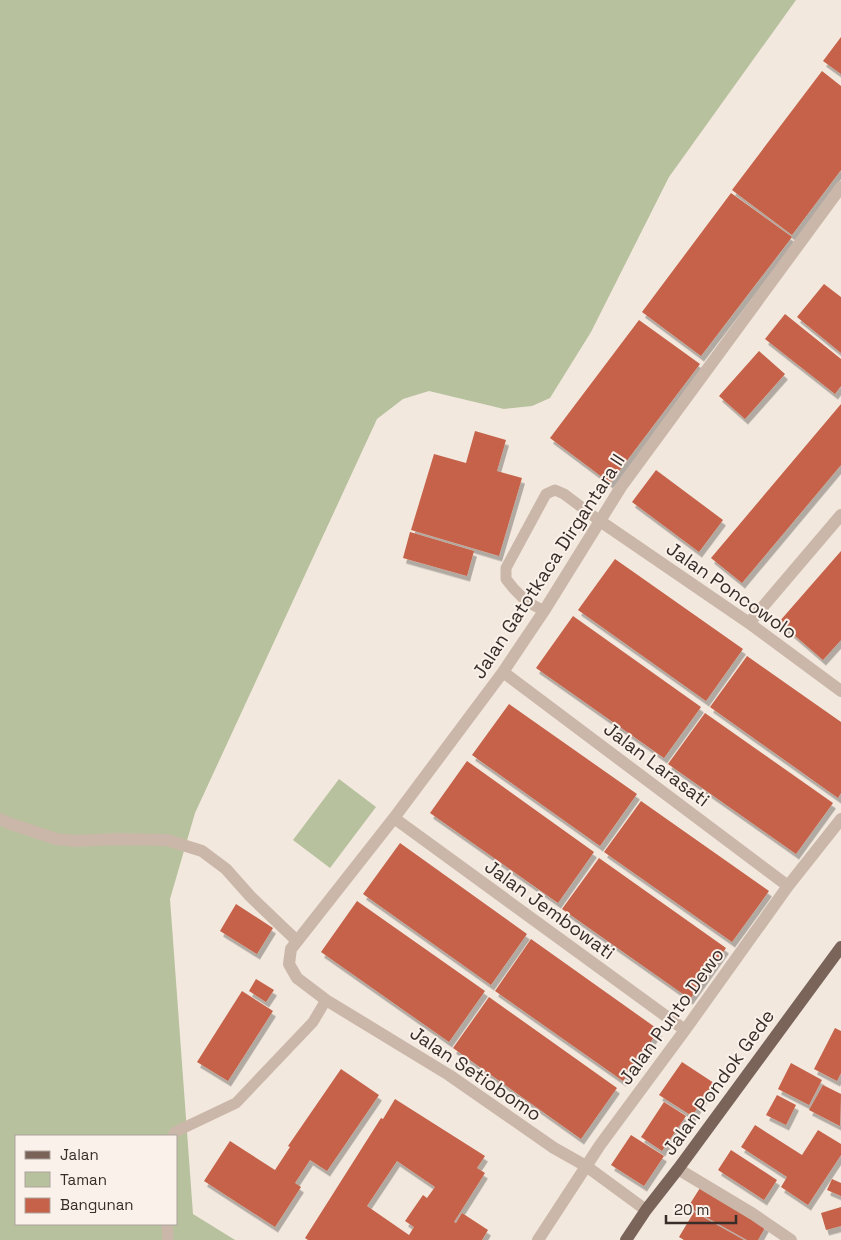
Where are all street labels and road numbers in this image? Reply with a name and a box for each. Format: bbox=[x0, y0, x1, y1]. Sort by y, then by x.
street label: Jalan Gatotkaca Dirgantara II bbox=[466, 449, 631, 683]
street label: Jalan Poncowolo bbox=[661, 536, 802, 645]
street label: Jalan Larasati bbox=[599, 716, 715, 812]
street label: Jalan Jembowati bbox=[480, 854, 620, 965]
street label: Jalan Punto Dewo bbox=[613, 943, 730, 1090]
street label: Jalan Pondok Gede bbox=[657, 1004, 780, 1160]
street label: Jalan Setiobomo bbox=[405, 1020, 546, 1127]

